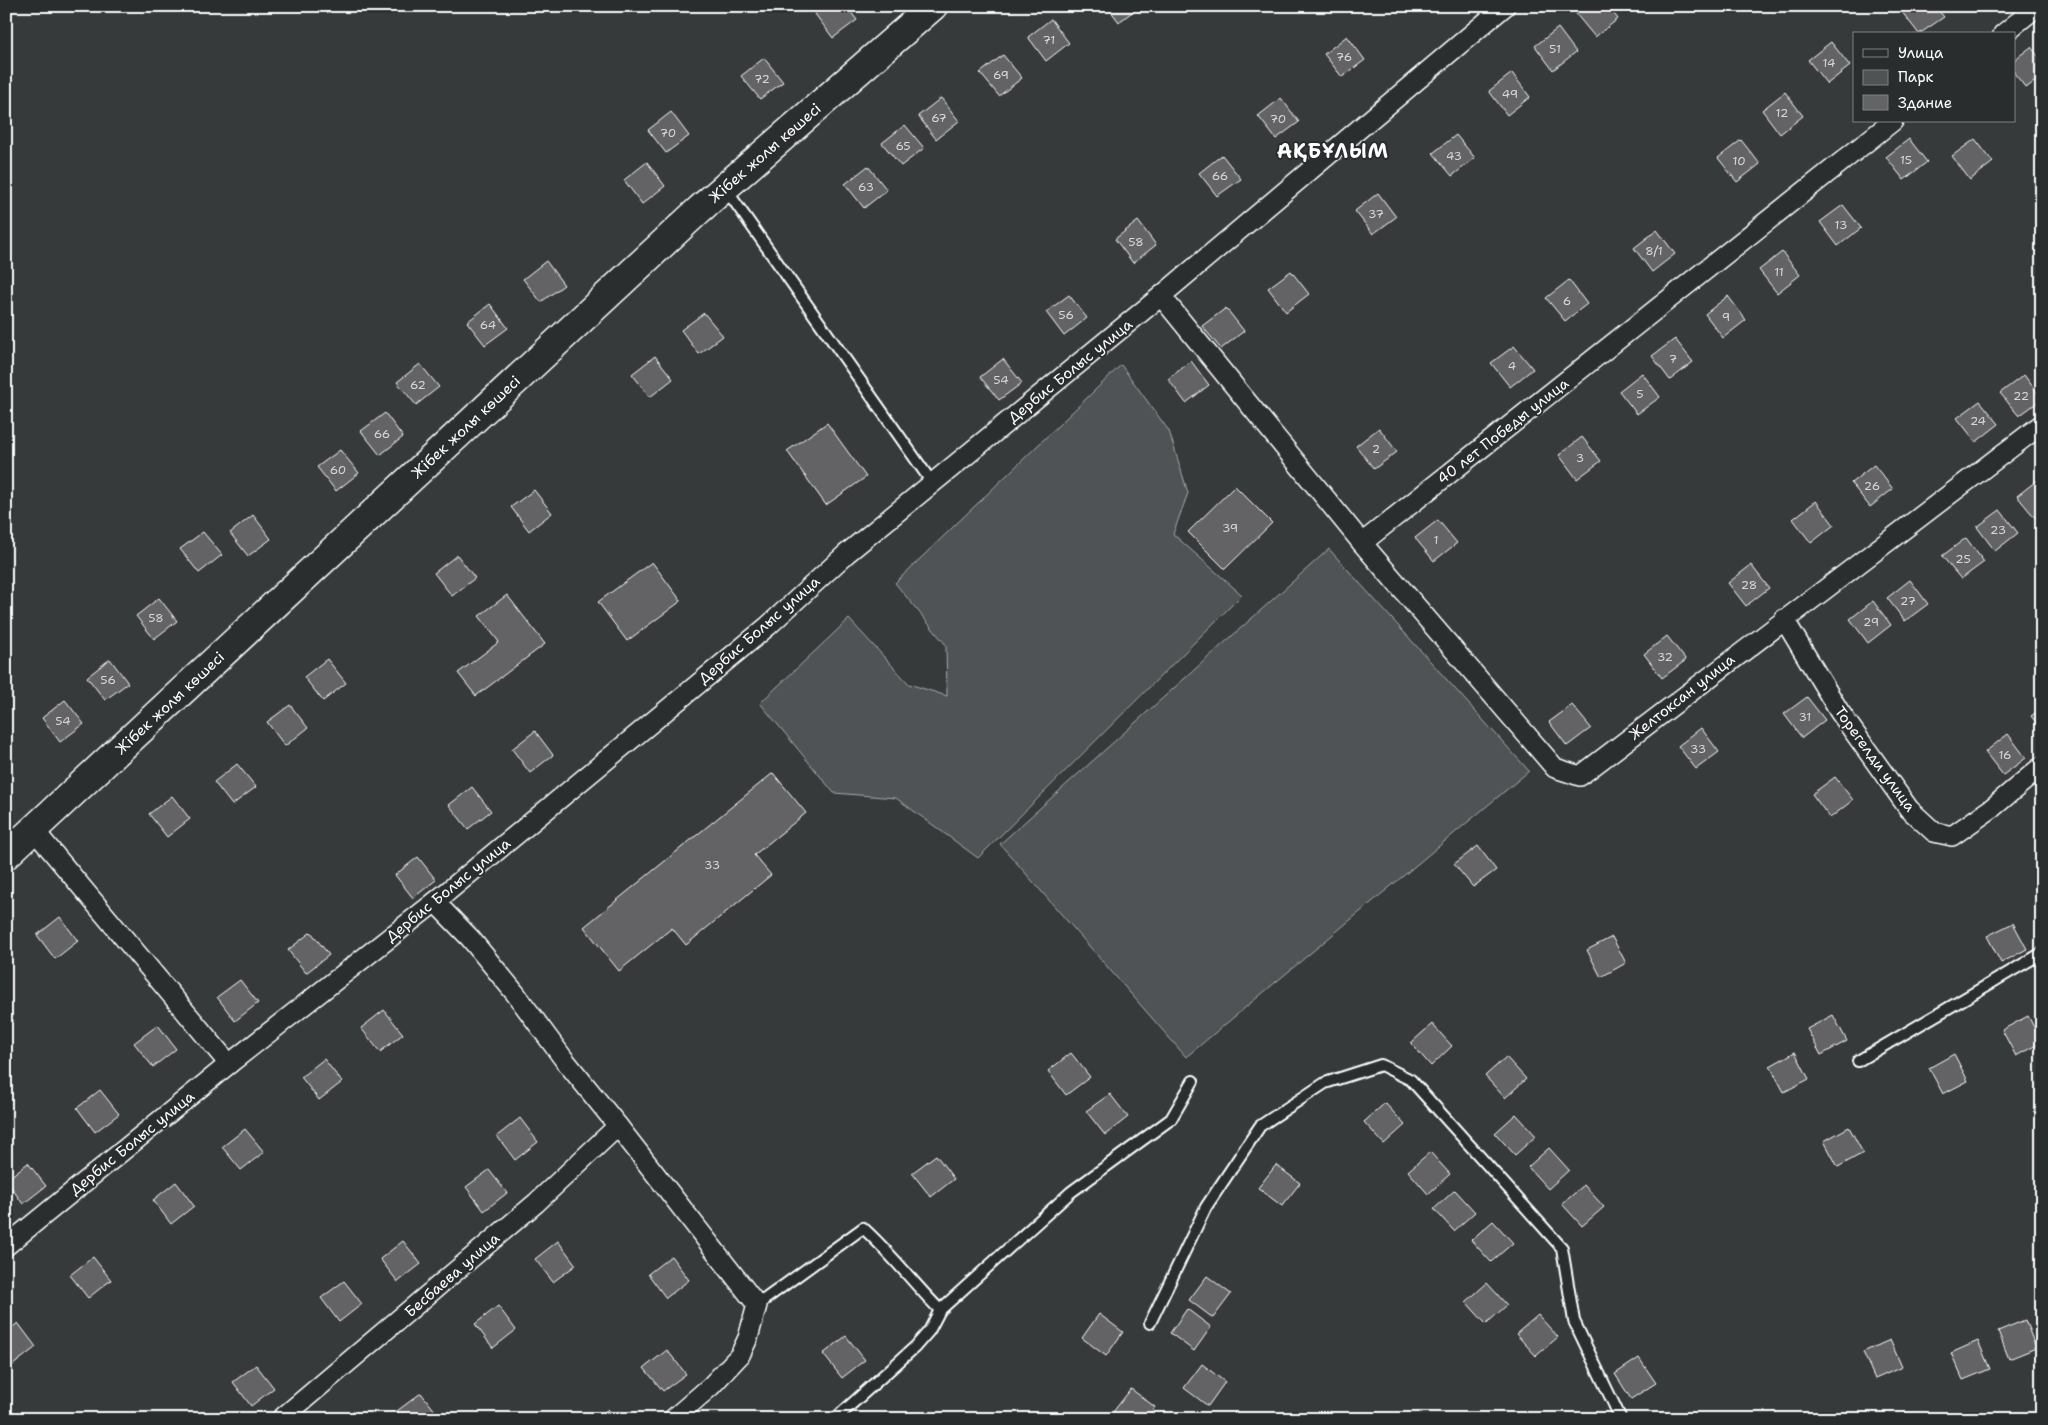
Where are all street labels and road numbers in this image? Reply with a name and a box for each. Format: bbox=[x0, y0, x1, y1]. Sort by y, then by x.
street label: Жібек жолы көшесі bbox=[705, 99, 825, 207]
street label: Дербис Болыс улица bbox=[1003, 314, 1137, 428]
street label: Жібек жолы көшесі bbox=[407, 371, 525, 483]
street label: 40 лет Победы улица bbox=[1433, 373, 1573, 489]
street label: Дербис Болыс улица bbox=[694, 571, 825, 688]
street label: Жібек жолы көшесі bbox=[111, 647, 229, 759]
street label: Желтоксан улица bbox=[1625, 649, 1739, 745]
street label: Торегелди улица bbox=[1830, 702, 1920, 816]
street label: Дербис Болыс улица bbox=[381, 833, 515, 947]
street label: Дербис Болыс улица bbox=[65, 1086, 199, 1200]
street label: Бесбаева улица bbox=[400, 1228, 504, 1322]

